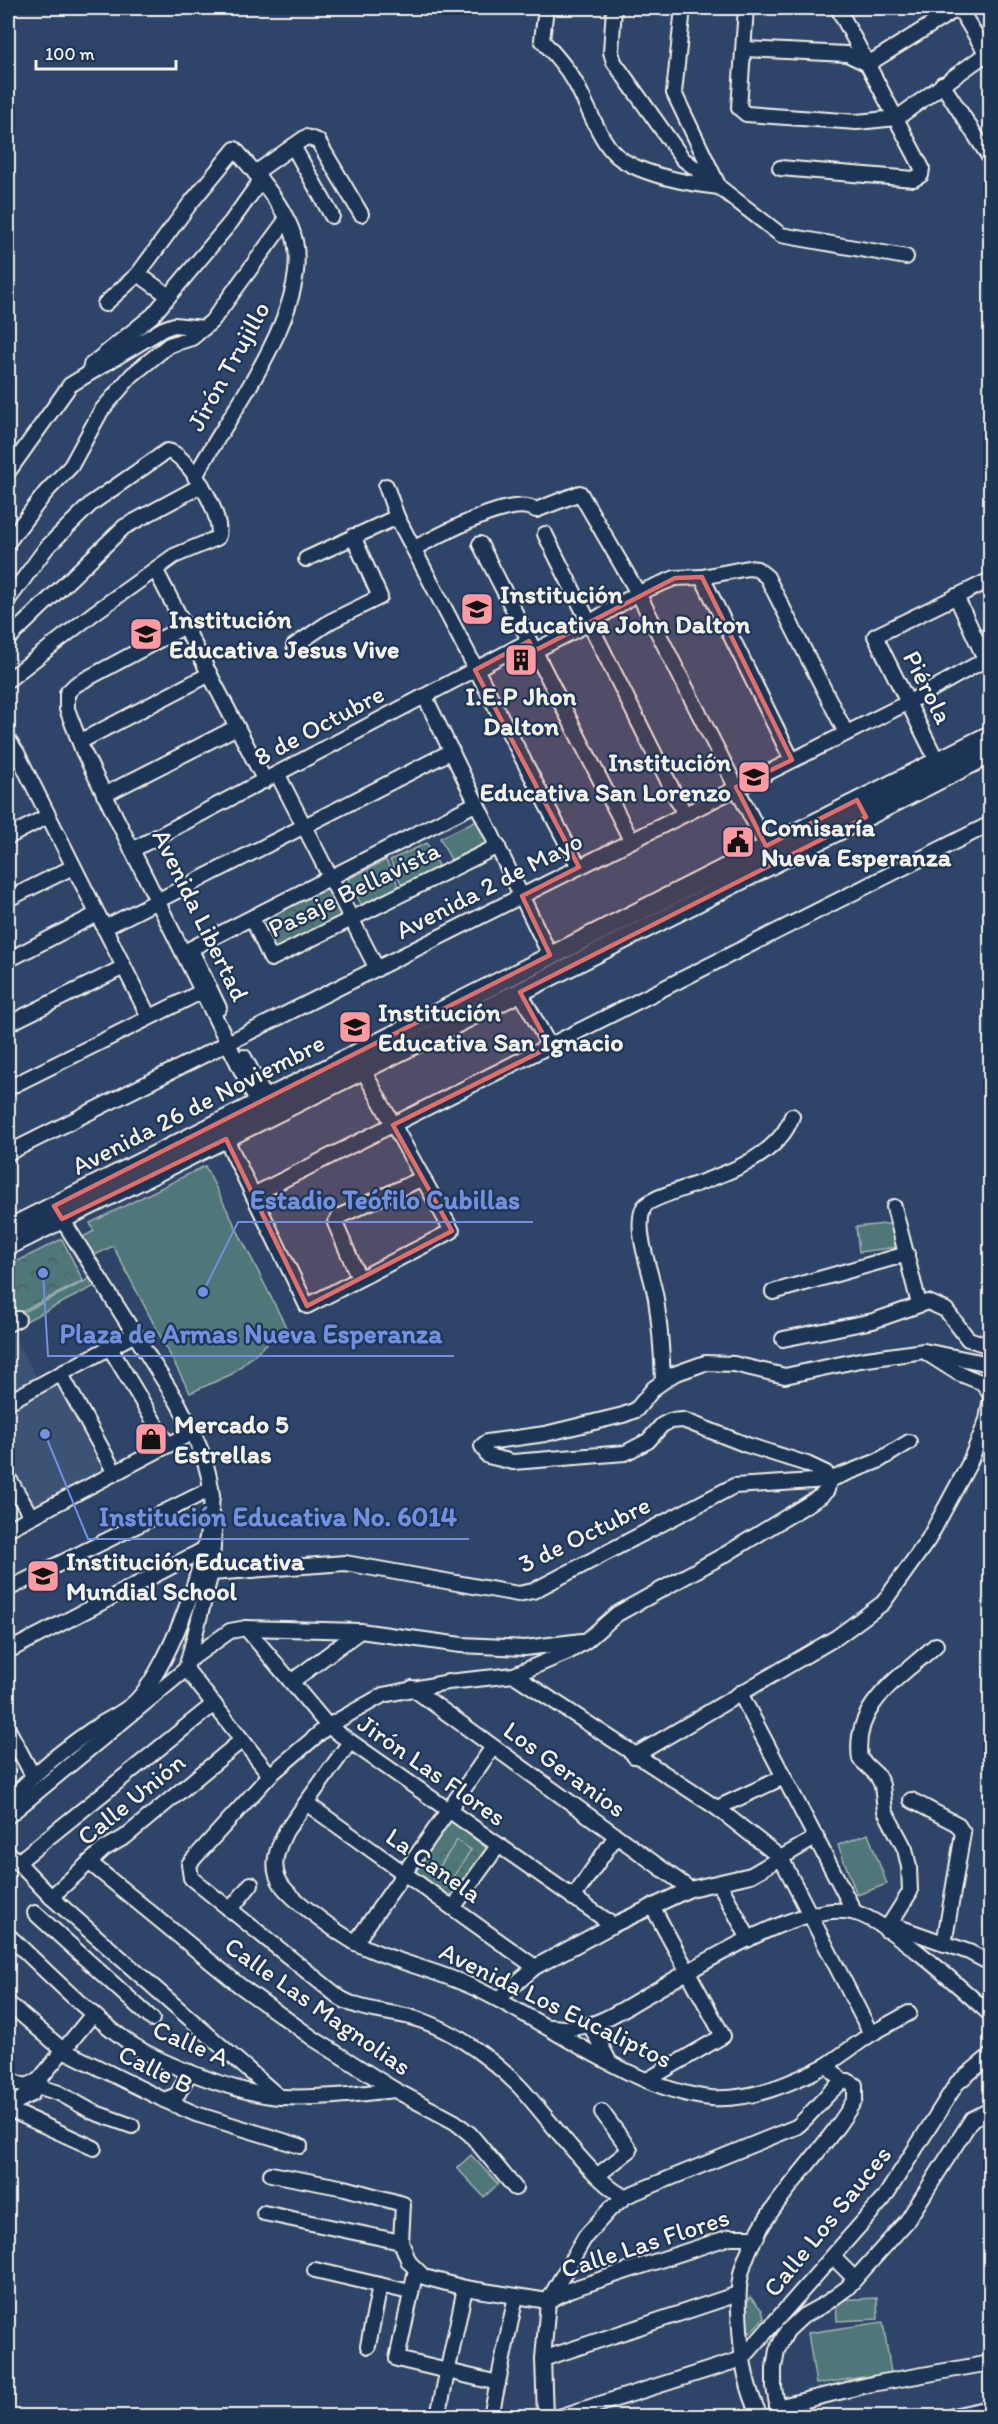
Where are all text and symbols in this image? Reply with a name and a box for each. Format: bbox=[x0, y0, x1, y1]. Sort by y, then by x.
scale bar bbox=[36, 33, 176, 71]
text: 100 m bbox=[45, 43, 95, 65]
street label: Jirón Trujillo bbox=[179, 296, 277, 436]
place label: Institución Educativa John Dalton bbox=[500, 578, 751, 640]
school or university icon: Institución Educativa John Dalton bbox=[459, 591, 495, 627]
place label: Institución Educativa Jesus Vive bbox=[169, 603, 399, 665]
school or university icon: Institución Educativa Jesus Vive bbox=[128, 616, 164, 652]
building icon: I.E.P Jhon Dalton bbox=[503, 642, 539, 678]
street label: Piérola bbox=[896, 645, 960, 730]
street label: 8 de Octubre bbox=[248, 677, 390, 773]
place label: I.E.P Jhon Dalton bbox=[466, 680, 577, 742]
place label: Institución Educativa San Lorenzo bbox=[480, 746, 731, 808]
school or university icon: Institución Educativa San Lorenzo bbox=[736, 759, 772, 795]
place label: Comisaría Nueva Esperanza bbox=[761, 811, 952, 873]
street label: Avenida Libertad bbox=[145, 824, 257, 1007]
street label: Avenida 2 de Mayo bbox=[390, 824, 588, 946]
public building icon: Comisaría Nueva Esperanza bbox=[720, 824, 756, 860]
street label: Pasaje Bellavista bbox=[263, 833, 445, 944]
place label: Institución Educativa San Ignacio bbox=[378, 996, 623, 1058]
school or university icon: Institución Educativa San Ignacio bbox=[337, 1009, 373, 1045]
street label: Avenida 26 de Noviembre bbox=[66, 1026, 330, 1182]
callout: Estadio Teófilo Cubillas bbox=[238, 1177, 533, 1222]
text: Estadio Teófilo Cubillas bbox=[250, 1183, 520, 1216]
callout: Plaza de Armas Nueva Esperanza bbox=[48, 1311, 454, 1356]
text: Plaza de Armas Nueva Esperanza bbox=[60, 1317, 443, 1350]
place label: Mercado 5 Estrellas bbox=[174, 1408, 289, 1470]
shop icon: Mercado 5 Estrellas bbox=[133, 1421, 169, 1457]
street label: 3 de Octubre bbox=[513, 1488, 655, 1580]
callout: Institución Educativa No. 6014 bbox=[88, 1494, 469, 1539]
text: Institución Educativa No. 6014 bbox=[99, 1500, 458, 1533]
place label: Institución Educativa Mundial School bbox=[66, 1545, 305, 1607]
school or university icon: Institución Educativa Mundial School bbox=[25, 1558, 61, 1594]
street label: Jirón Las Flores bbox=[352, 1707, 512, 1833]
street label: Los Geranios bbox=[497, 1714, 633, 1824]
street label: Calle Unión bbox=[71, 1746, 192, 1852]
street label: La Canela bbox=[380, 1820, 489, 1910]
street label: Calle Las Magnolias bbox=[218, 1930, 418, 2082]
street label: Avenida Los Eucaliptos bbox=[434, 1935, 678, 2075]
street label: Calle A bbox=[148, 2013, 234, 2073]
street label: Calle B bbox=[113, 2037, 199, 2101]
street label: Calle Los Sauces bbox=[756, 2139, 898, 2303]
street label: Calle Las Flores bbox=[557, 2201, 733, 2285]

